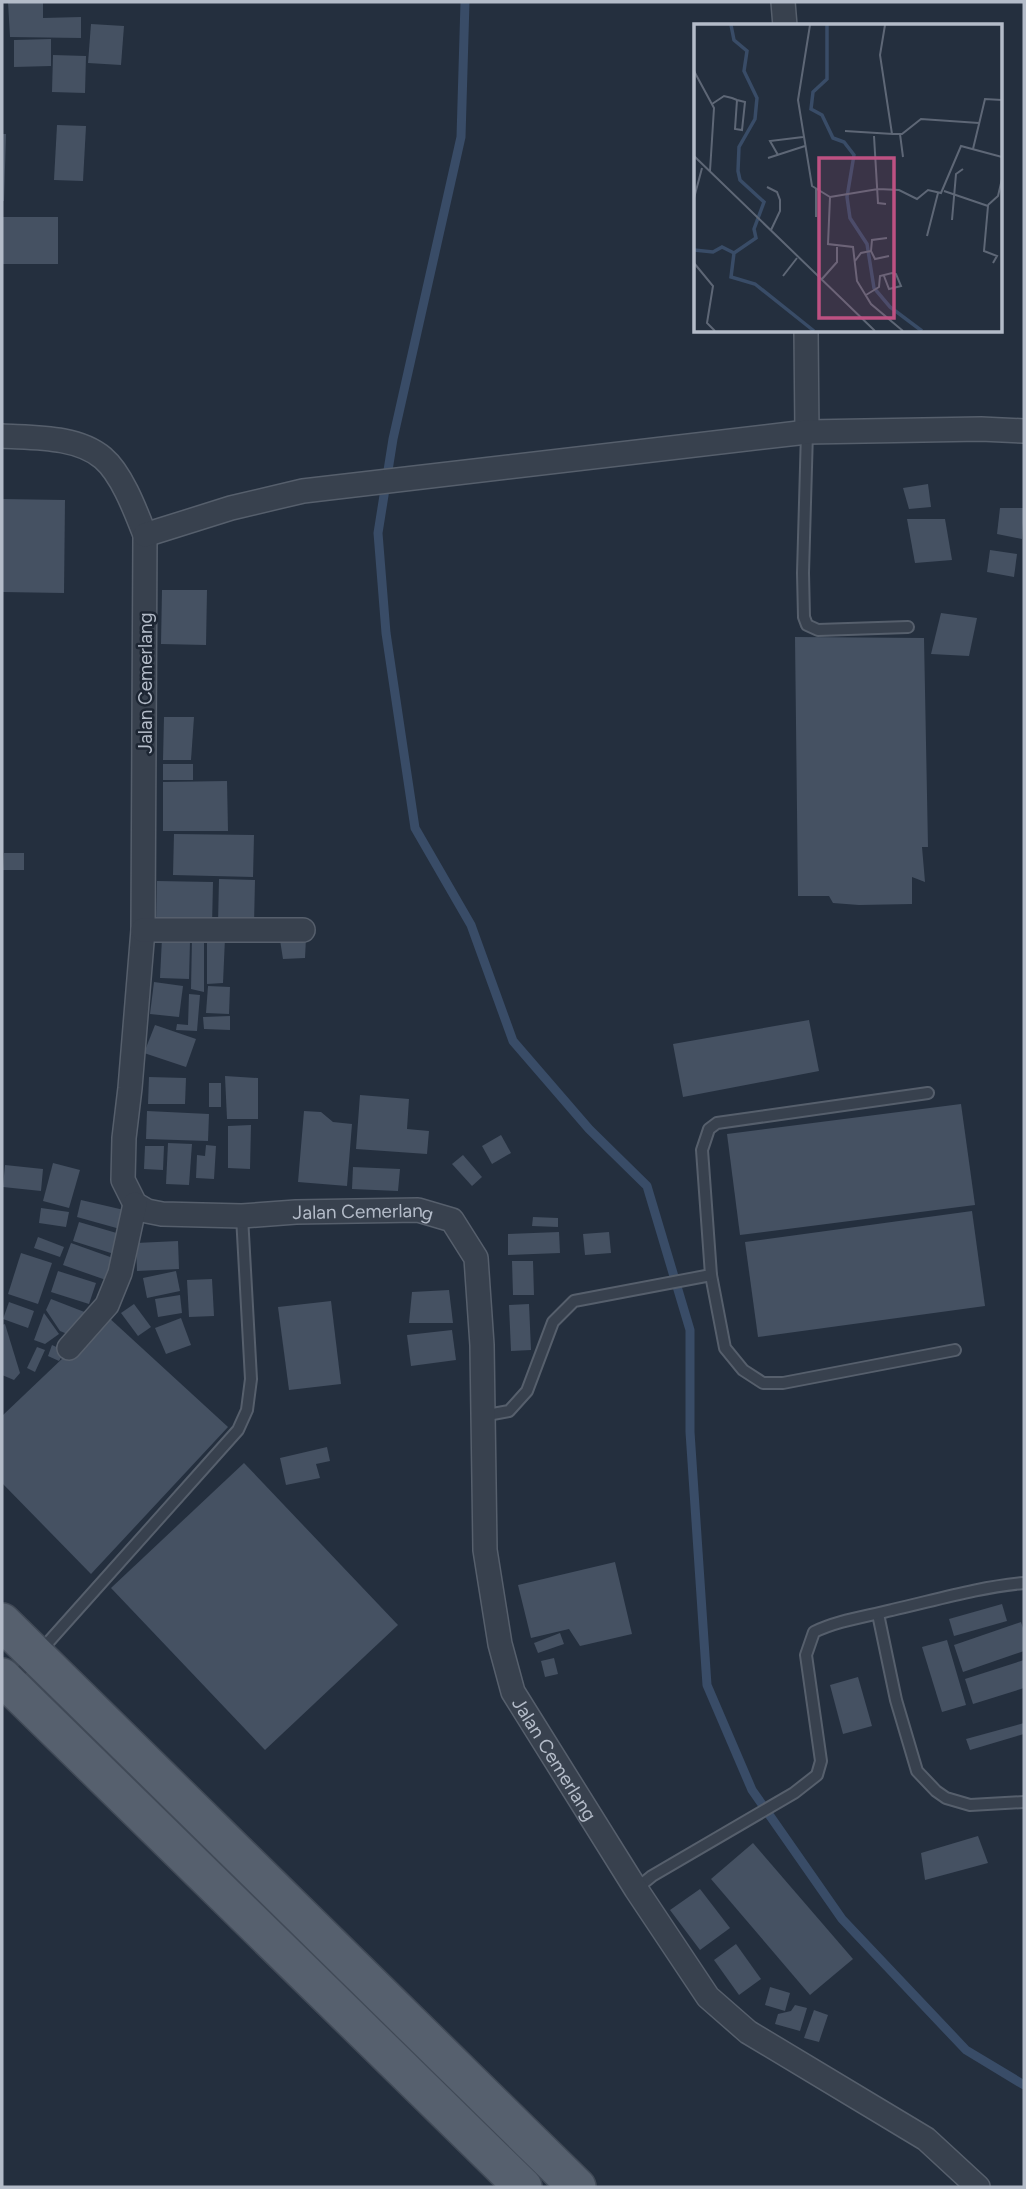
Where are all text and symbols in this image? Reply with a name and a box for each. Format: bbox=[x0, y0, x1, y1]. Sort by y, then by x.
inset map bbox=[694, 24, 1002, 332]
street label: Jalan Cemerlang bbox=[134, 612, 157, 754]
street label: Jalan Cemerlang bbox=[292, 1198, 437, 1226]
street label: Jalan Cemerlang bbox=[507, 1693, 602, 1825]

